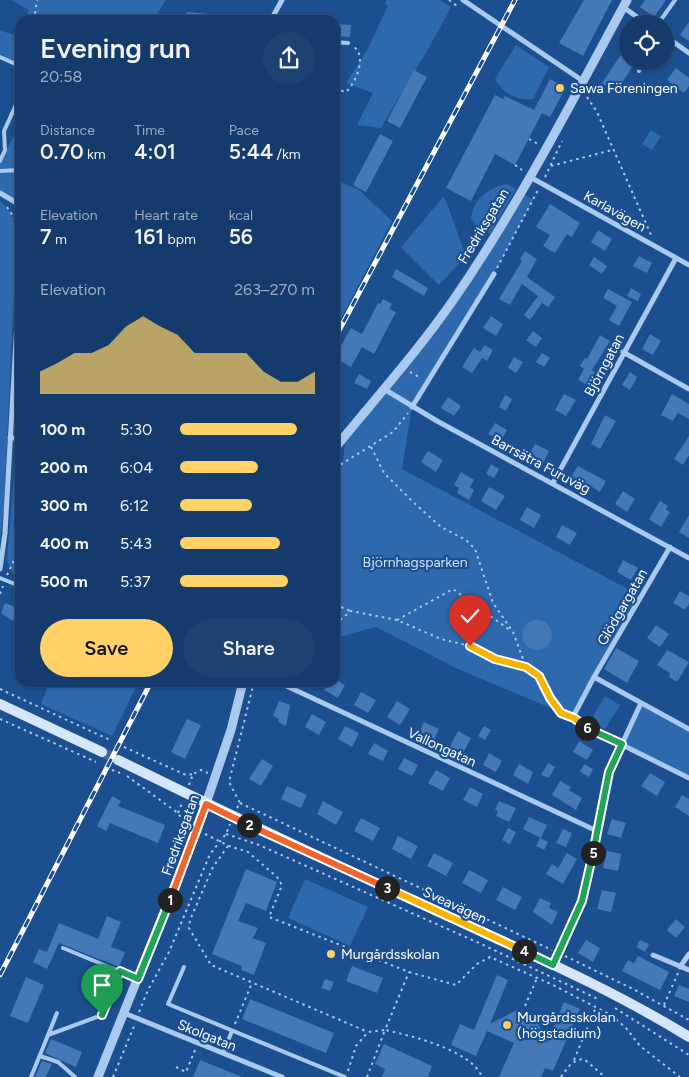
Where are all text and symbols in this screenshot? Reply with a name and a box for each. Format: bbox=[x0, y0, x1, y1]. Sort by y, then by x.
map controls bbox=[619, 15, 674, 70]
button: locate bbox=[619, 15, 674, 70]
text: Evening run bbox=[40, 31, 191, 65]
button: share bbox=[263, 32, 315, 84]
text: 20:58 bbox=[40, 67, 82, 86]
place label: Sawa Föreningen bbox=[570, 80, 678, 97]
marker: Sawa Föreningen bbox=[554, 82, 566, 94]
text: Distance bbox=[40, 122, 95, 139]
text: Time bbox=[134, 122, 165, 139]
text: Pace bbox=[229, 122, 259, 139]
text: 0.70 bbox=[40, 139, 83, 164]
text: 4:01 bbox=[134, 139, 176, 164]
text: 5:44 bbox=[229, 139, 273, 164]
text: km bbox=[83, 146, 106, 163]
text: /km bbox=[273, 146, 301, 163]
street label: Fredriksgatan bbox=[454, 185, 513, 267]
street label: Karlavägen bbox=[581, 187, 649, 236]
text: Elevation bbox=[40, 207, 98, 224]
text: Heart rate bbox=[134, 207, 198, 224]
text: kcal bbox=[229, 207, 253, 224]
text: 7 bbox=[40, 224, 52, 249]
text: 161 bbox=[134, 224, 164, 249]
text: 56 bbox=[229, 224, 253, 249]
text: m bbox=[52, 231, 67, 248]
text: bpm bbox=[164, 231, 196, 248]
text: Elevation bbox=[40, 280, 106, 299]
text: 263–270 m bbox=[234, 280, 315, 299]
street label: Björngatan bbox=[581, 331, 628, 399]
text: 100 m bbox=[40, 420, 85, 439]
text: 5:30 bbox=[120, 420, 152, 439]
street label: Barrsätra Furuväg bbox=[488, 431, 593, 498]
text: 200 m bbox=[40, 458, 88, 477]
text: 6:04 bbox=[120, 458, 153, 477]
text: 300 m bbox=[40, 496, 87, 515]
text: 6:12 bbox=[120, 496, 149, 515]
text: 400 m bbox=[40, 534, 89, 553]
text: 5:43 bbox=[120, 534, 152, 553]
park label: Björnhagsparken bbox=[363, 554, 468, 571]
street label: Glödgargatan bbox=[594, 566, 651, 649]
text: 500 m bbox=[40, 572, 88, 591]
text: 5:37 bbox=[120, 572, 151, 591]
pin bbox=[449, 595, 491, 646]
icon: check bbox=[456, 602, 484, 630]
button: Save bbox=[40, 619, 173, 677]
button: Share bbox=[183, 619, 315, 677]
pin: 6 bbox=[574, 716, 600, 740]
text: 6 bbox=[583, 720, 592, 737]
street label: Vallongatan bbox=[405, 724, 479, 771]
street label: Fredriksgatan bbox=[158, 792, 203, 878]
pin: 2 bbox=[236, 812, 262, 838]
text: 2 bbox=[245, 817, 254, 834]
pin: 5 bbox=[580, 840, 606, 866]
text: 5 bbox=[589, 845, 598, 862]
pin: 3 bbox=[374, 876, 400, 900]
text: 3 bbox=[384, 880, 391, 897]
street label: Sveavägen bbox=[420, 883, 490, 928]
pin: 1 bbox=[158, 888, 182, 912]
text: 1 bbox=[168, 892, 173, 909]
pin: 4 bbox=[512, 938, 536, 964]
text: 4 bbox=[520, 943, 529, 960]
place label: Murgårdsskolan bbox=[341, 946, 440, 963]
marker: Murgårdsskolan bbox=[325, 948, 337, 960]
pin bbox=[81, 964, 123, 1015]
icon: arrive bbox=[88, 971, 116, 999]
place label: Murgårdsskolan (högstadium) bbox=[517, 1009, 616, 1042]
street label: Skolgatan bbox=[175, 1016, 239, 1055]
marker: Murgårdsskolan (högstadium) bbox=[501, 1019, 513, 1031]

